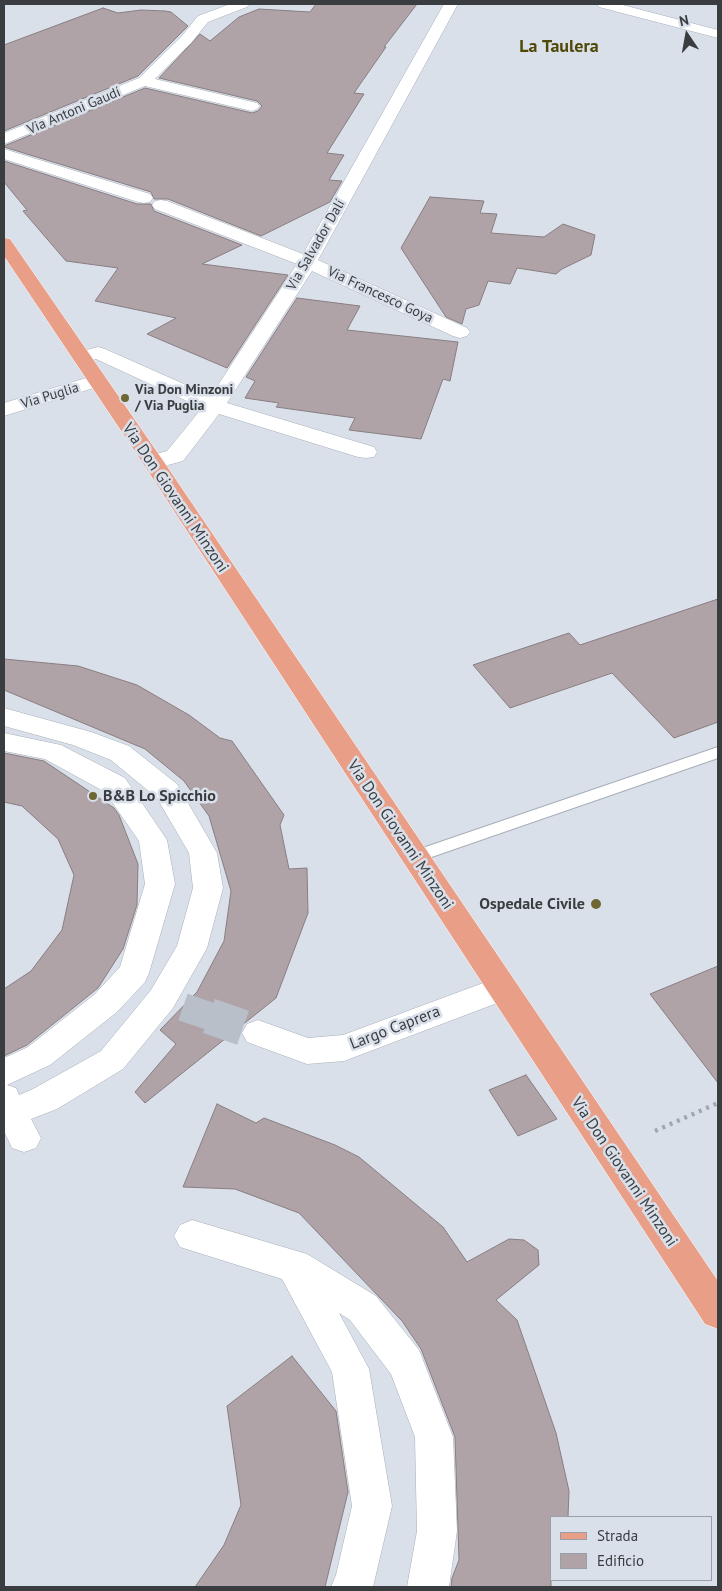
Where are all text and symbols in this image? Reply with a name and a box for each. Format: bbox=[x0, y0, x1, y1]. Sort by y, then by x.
north arrow bbox=[662, 10, 712, 60]
text: N bbox=[678, 11, 690, 30]
district label: La Taulera bbox=[519, 36, 599, 58]
street label: Via Antoni Gaudí bbox=[25, 84, 123, 138]
street label: Via Salvador Dalí bbox=[283, 197, 349, 293]
street label: Via Francesco Goya bbox=[325, 263, 435, 327]
street label: Via Puglia bbox=[19, 379, 81, 413]
place label: Via Don Minzoni / Via Puglia bbox=[135, 382, 233, 414]
marker: Via Don Minzoni / Via Puglia bbox=[119, 392, 131, 404]
street label: Via Don Giovanni Minzoni bbox=[118, 420, 232, 576]
street label: Via Don Giovanni Minzoni bbox=[343, 757, 457, 913]
place label: B&B Lo Spicchio bbox=[103, 786, 216, 806]
marker: B&B Lo Spicchio bbox=[87, 790, 99, 802]
place label: Ospedale Civile bbox=[479, 894, 585, 914]
marker: Ospedale Civile bbox=[589, 897, 603, 911]
street label: Largo Caprera bbox=[347, 1002, 443, 1054]
street label: Via Don Giovanni Minzoni bbox=[567, 1094, 681, 1250]
legend bbox=[550, 1516, 712, 1581]
text: Strada bbox=[597, 1526, 638, 1545]
text: Edificio bbox=[597, 1551, 644, 1570]

